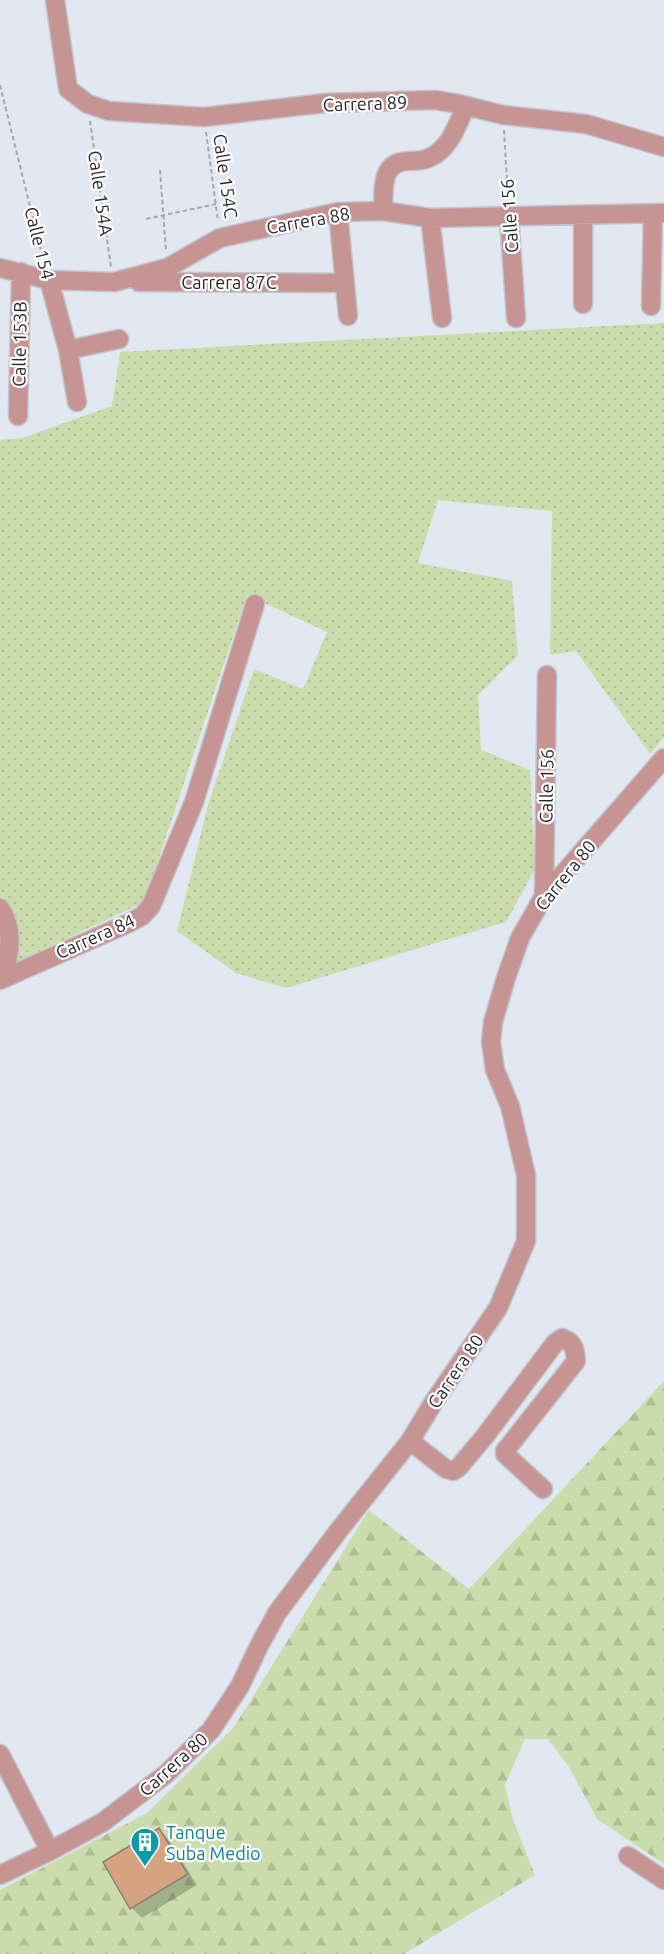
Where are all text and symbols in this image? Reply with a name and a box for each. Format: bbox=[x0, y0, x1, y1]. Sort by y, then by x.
street label: Carrera 89 bbox=[322, 92, 408, 114]
street label: Calle 154C bbox=[210, 132, 242, 220]
street label: Calle 154A bbox=[85, 149, 117, 237]
street label: Calle 156 bbox=[496, 178, 522, 254]
street label: Carrera 88 bbox=[265, 203, 351, 237]
street label: Calle 154 bbox=[21, 205, 59, 281]
street label: Carrera 87C bbox=[181, 272, 277, 292]
street label: Calle 153B bbox=[8, 301, 30, 387]
street label: Calle 156 bbox=[535, 749, 557, 823]
street label: Carrera 80 bbox=[531, 836, 599, 914]
street label: Carrera 84 bbox=[52, 910, 138, 962]
street label: Carrera 80 bbox=[423, 1330, 487, 1412]
street label: Carrera 80 bbox=[135, 1728, 211, 1800]
place label: Tanque Suba Medio bbox=[166, 1822, 261, 1863]
building icon: Tanque Suba Medio bbox=[129, 1826, 161, 1868]

